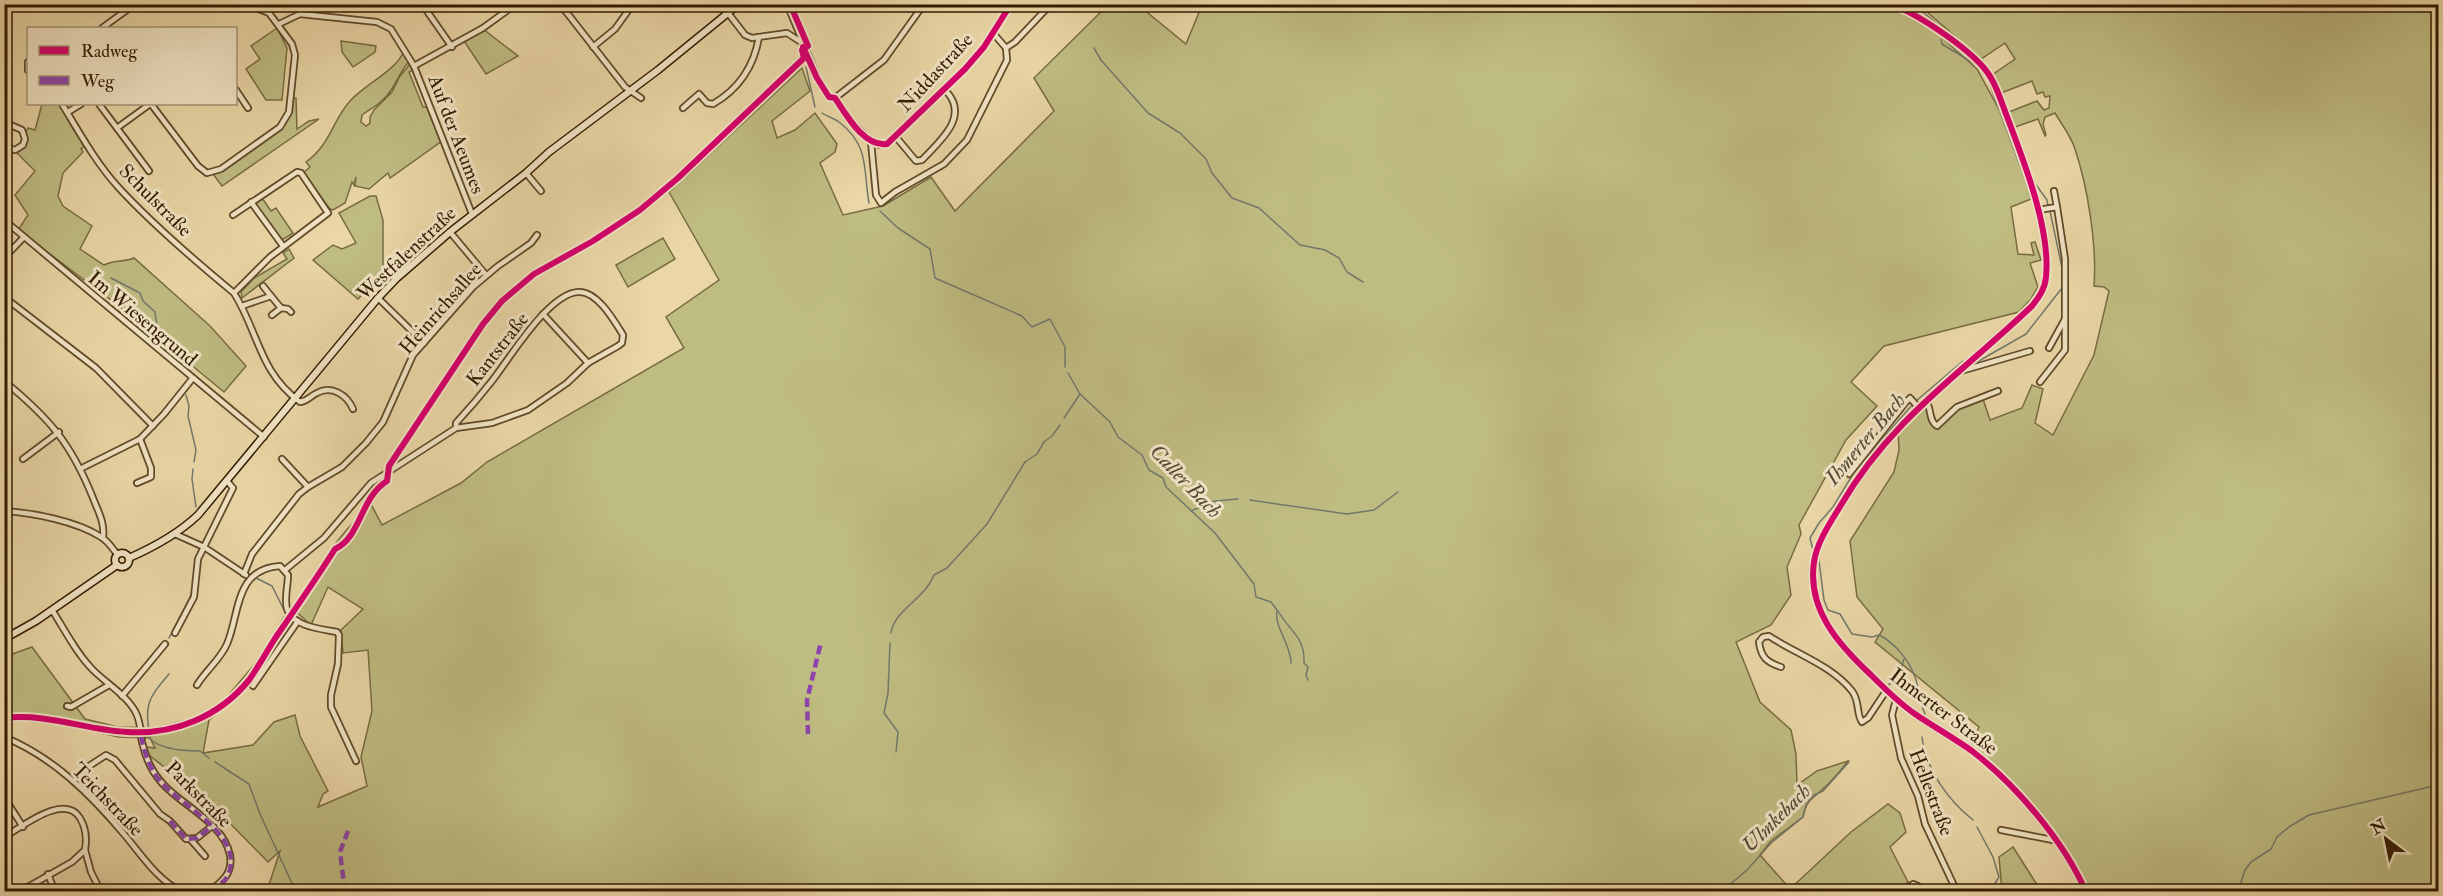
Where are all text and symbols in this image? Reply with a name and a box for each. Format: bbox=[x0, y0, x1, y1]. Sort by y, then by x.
legend bbox=[27, 27, 237, 105]
street label: Niddastraße bbox=[892, 28, 978, 117]
text: Radweg bbox=[81, 40, 139, 63]
text: Weg bbox=[80, 70, 115, 93]
street label: Auf der Aeumes bbox=[422, 70, 491, 197]
street label: Schulstraße bbox=[114, 159, 197, 242]
street label: Westfalenstraße bbox=[351, 201, 461, 306]
street label: Heinrichsallee bbox=[394, 257, 487, 359]
street label: Im Wiesengrund bbox=[83, 265, 203, 371]
street label: Kantstraße bbox=[461, 307, 534, 391]
water label: Ihmerter Bach bbox=[1818, 388, 1912, 492]
water label: Caller Bach bbox=[1144, 439, 1228, 524]
street label: Ihmerter Straße bbox=[1885, 663, 2003, 760]
street label: Hellestraße bbox=[1904, 745, 1960, 839]
street label: Parkstraße bbox=[160, 756, 237, 833]
street label: Teichstraße bbox=[66, 757, 149, 841]
water label: Ulmkebach bbox=[1736, 778, 1817, 859]
north arrow bbox=[2356, 809, 2416, 869]
text: N bbox=[2366, 814, 2391, 840]

